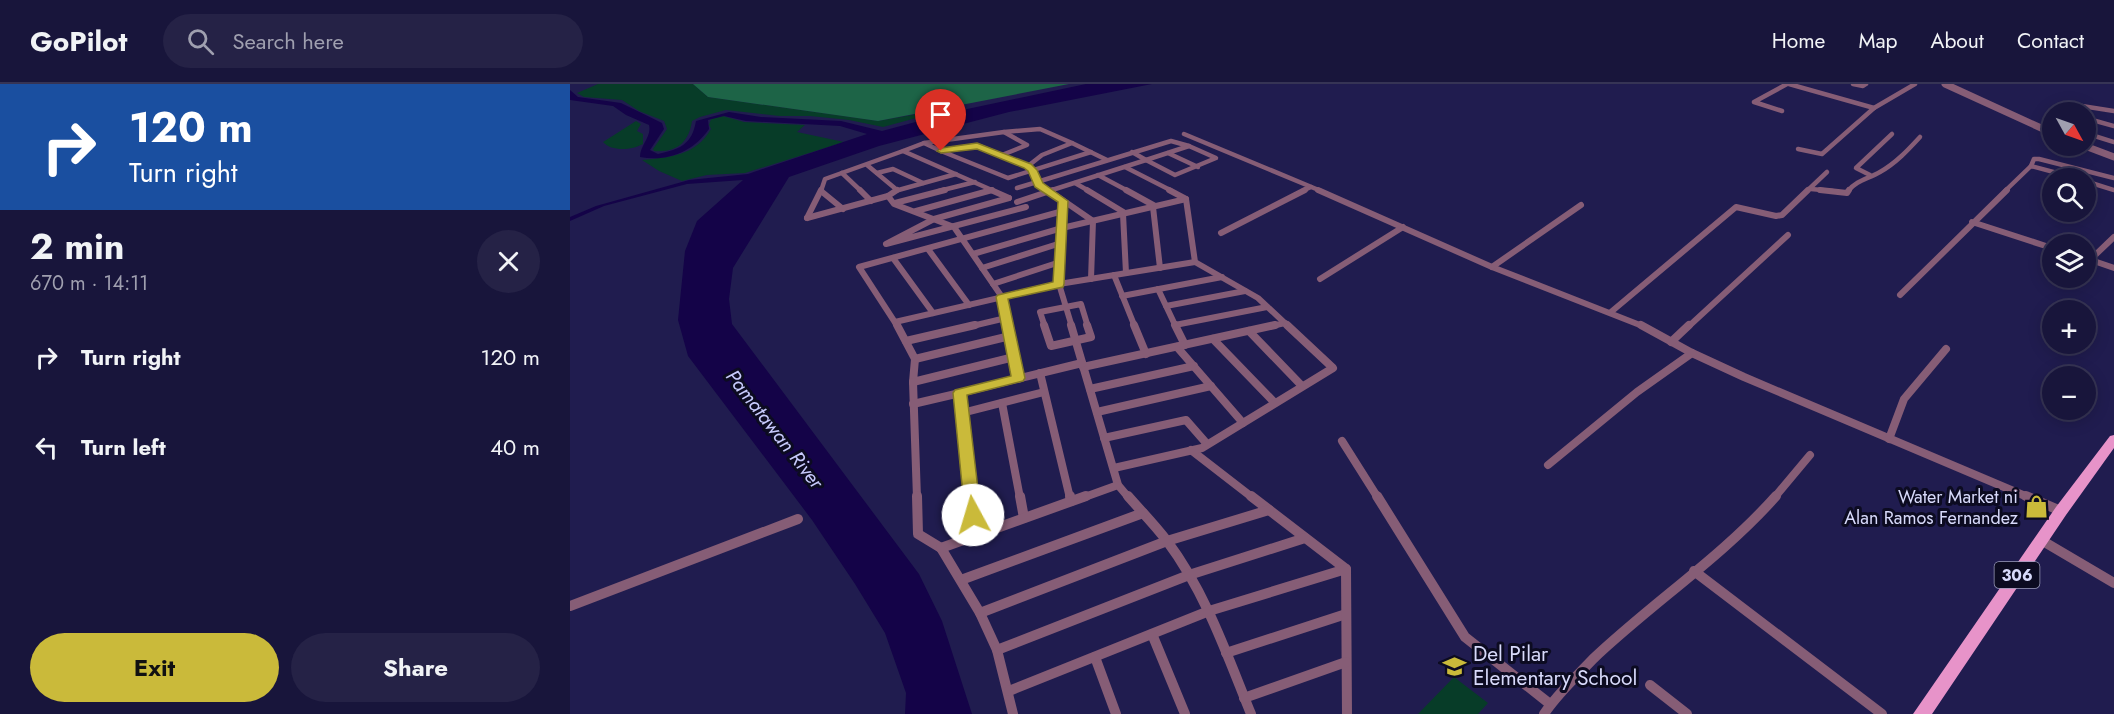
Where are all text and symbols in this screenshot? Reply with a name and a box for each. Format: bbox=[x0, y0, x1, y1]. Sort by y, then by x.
search box bbox=[163, 14, 583, 68]
text: GoPilot bbox=[30, 21, 127, 62]
icon: search bbox=[184, 25, 217, 58]
text: Search here bbox=[232, 25, 344, 57]
text: Home bbox=[1772, 26, 1825, 56]
text: Map bbox=[1858, 26, 1898, 56]
text: About bbox=[1931, 26, 1984, 56]
text: Contact bbox=[2017, 26, 2084, 56]
pin bbox=[915, 89, 966, 151]
text: 120 m bbox=[129, 97, 253, 158]
icon: arrive bbox=[924, 98, 957, 131]
north arrow bbox=[2042, 102, 2096, 156]
map controls bbox=[2042, 102, 2096, 420]
icon: right bbox=[30, 108, 108, 186]
text: Turn right bbox=[129, 153, 237, 192]
button: search bbox=[2042, 168, 2096, 222]
text: 2 min bbox=[30, 220, 125, 272]
button: close bbox=[477, 230, 540, 293]
button: layers bbox=[2042, 234, 2096, 288]
text: 670 m · 14:11 bbox=[30, 269, 148, 298]
button: + bbox=[2042, 300, 2096, 354]
icon: right bbox=[30, 341, 63, 374]
text: Turn right bbox=[81, 341, 181, 373]
text: 120 m bbox=[481, 341, 540, 373]
water label: Pamatawan River bbox=[719, 364, 831, 496]
button: − bbox=[2042, 366, 2096, 420]
icon: left bbox=[30, 431, 63, 464]
text: Turn left bbox=[81, 431, 166, 463]
text: 40 m bbox=[490, 431, 540, 463]
position arrow bbox=[941, 483, 1005, 547]
place label: Water Market ni Alan Ramos Fernandez bbox=[1844, 484, 2019, 531]
shop icon: Water Market ni Alan Ramos Fernandez bbox=[2023, 494, 2049, 520]
road number: 306 bbox=[1994, 562, 2040, 588]
button: Exit bbox=[30, 633, 279, 702]
button: Share bbox=[291, 633, 540, 702]
place label: Del Pilar Elementary School bbox=[1473, 639, 1637, 693]
school or university icon: Del Pilar Elementary School bbox=[1442, 653, 1468, 679]

